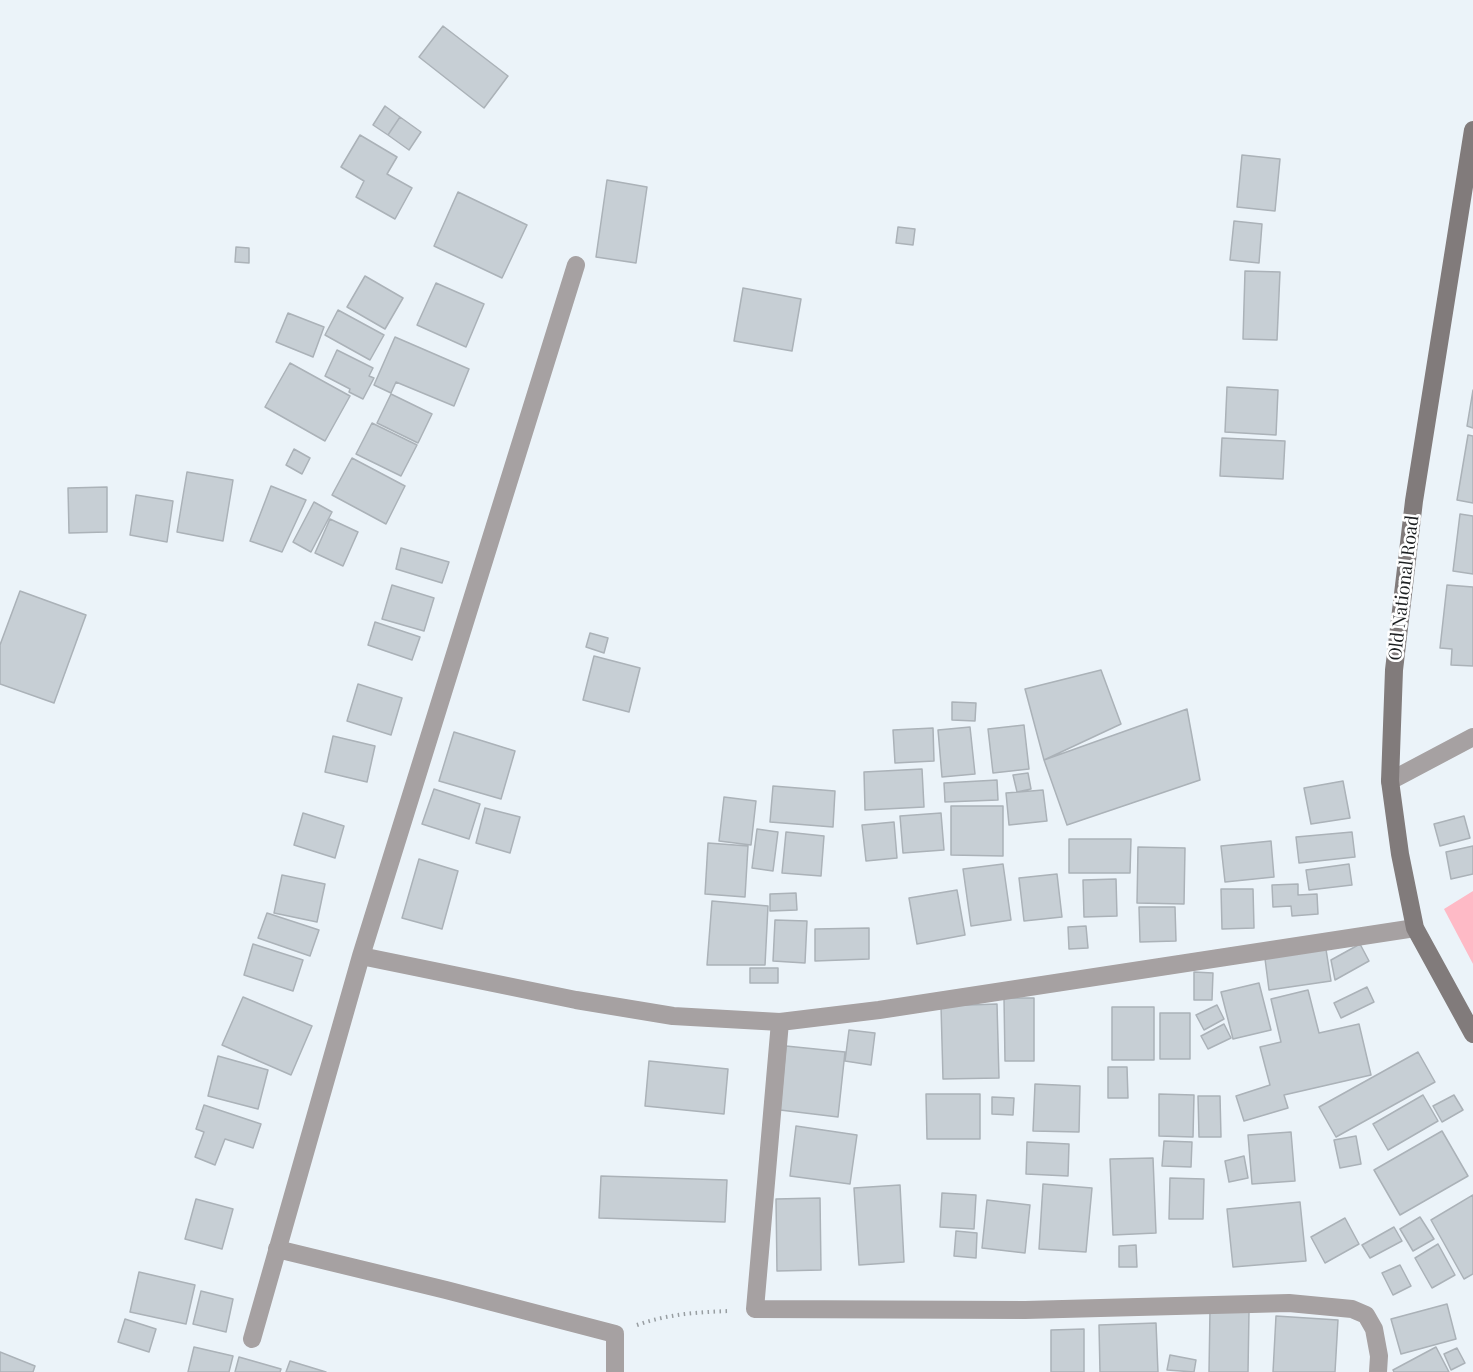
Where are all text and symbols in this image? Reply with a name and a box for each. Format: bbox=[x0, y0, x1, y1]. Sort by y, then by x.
street label: Old National Road bbox=[1384, 514, 1424, 662]

